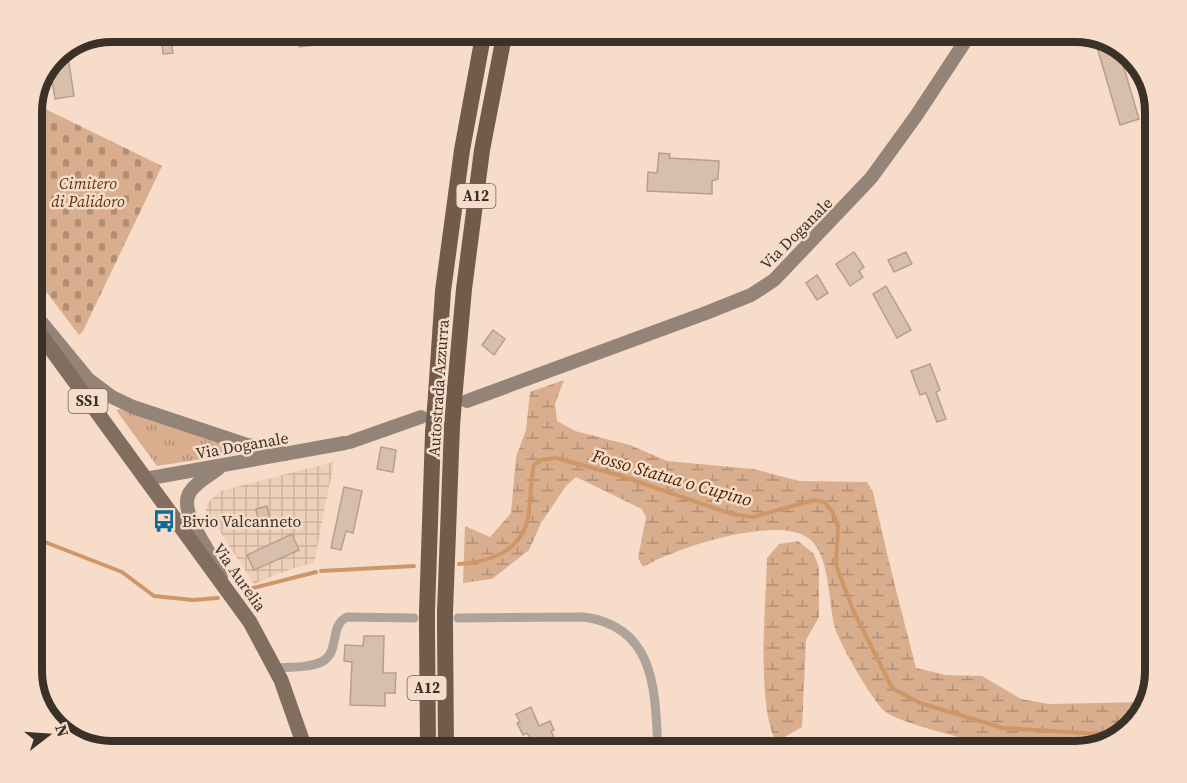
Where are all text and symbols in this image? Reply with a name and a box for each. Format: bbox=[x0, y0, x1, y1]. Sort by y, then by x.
park label: Cimitero di Palidoro bbox=[51, 172, 125, 212]
road number: A12 bbox=[456, 184, 496, 208]
street label: Via Doganale bbox=[755, 192, 837, 274]
street label: Autostrada Azzurra bbox=[422, 318, 454, 457]
road number: SS1 bbox=[68, 389, 107, 413]
street label: Via Doganale bbox=[194, 426, 290, 464]
water label: Fosso Statua o Cupino bbox=[588, 442, 755, 512]
bus stop icon: Bivio Valcanneto bbox=[151, 508, 177, 534]
place label: Bivio Valcanneto bbox=[182, 510, 302, 532]
street label: Via Aurelia bbox=[208, 538, 272, 616]
road number: A12 bbox=[408, 676, 446, 700]
north arrow bbox=[18, 705, 78, 765]
text: N bbox=[50, 722, 75, 740]

